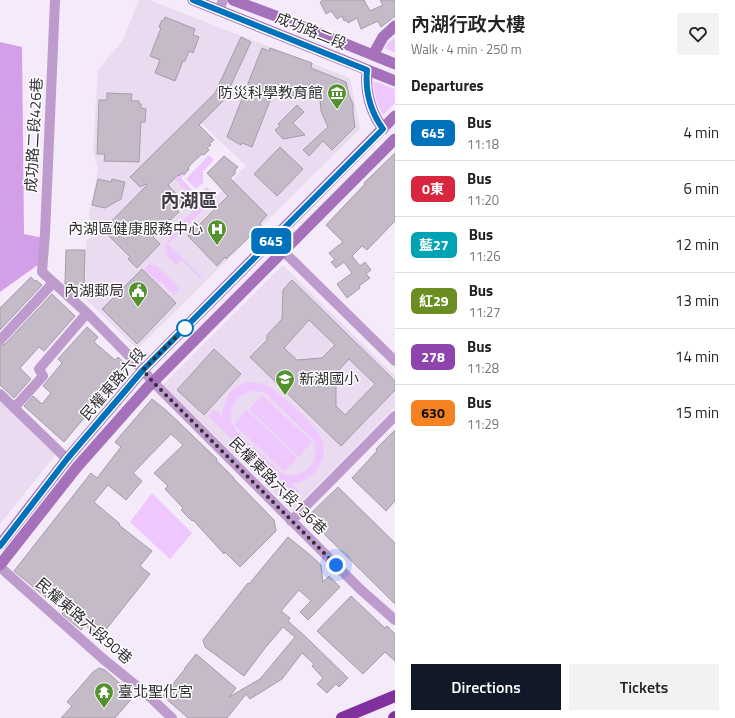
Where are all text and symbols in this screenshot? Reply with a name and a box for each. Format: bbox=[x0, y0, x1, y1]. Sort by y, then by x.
street label: 成功路二段 bbox=[272, 6, 350, 55]
text: 內湖行政大樓 bbox=[411, 9, 525, 38]
button: heart bbox=[677, 13, 719, 55]
text: Walk · 4 min · 250 m bbox=[411, 39, 522, 59]
text: Departures bbox=[411, 74, 484, 97]
street label: 成功路二段426巷 bbox=[19, 77, 48, 193]
place label: 防災科學教育館 bbox=[218, 81, 323, 104]
museum icon: 防災科學教育館 bbox=[326, 82, 348, 110]
text: Bus bbox=[467, 111, 492, 134]
text: 4 min bbox=[683, 121, 719, 144]
text: 645 bbox=[421, 122, 445, 143]
text: 11:18 bbox=[467, 134, 499, 154]
text: Bus bbox=[467, 167, 492, 190]
text: 6 min bbox=[683, 177, 719, 200]
text: 0東 bbox=[422, 178, 444, 199]
district label: 內湖區 bbox=[160, 185, 218, 214]
text: 11:20 bbox=[467, 190, 499, 210]
place label: 內湖區健康服務中心 bbox=[68, 217, 203, 240]
hospital icon: 內湖區健康服務中心 bbox=[206, 218, 228, 246]
text: Bus bbox=[469, 223, 493, 246]
line badge: 645 bbox=[248, 228, 294, 254]
text: 645 bbox=[259, 230, 283, 251]
text: 12 min bbox=[675, 233, 719, 256]
text: 藍27 bbox=[419, 234, 449, 255]
text: 11:26 bbox=[469, 246, 501, 266]
place label: 內湖郵局 bbox=[64, 279, 124, 302]
text: Bus bbox=[469, 279, 493, 302]
public building icon: 內湖郵局 bbox=[127, 280, 149, 308]
text: 13 min bbox=[675, 289, 719, 312]
text: 紅29 bbox=[419, 290, 449, 311]
text: 11:27 bbox=[469, 302, 501, 322]
unlabelled marker bbox=[176, 319, 194, 337]
text: Bus bbox=[467, 335, 492, 358]
street label: 民權東路六段 bbox=[74, 342, 151, 425]
text: 14 min bbox=[675, 345, 719, 368]
text: 278 bbox=[421, 346, 445, 367]
text: 11:28 bbox=[467, 358, 499, 378]
place label: 新湖國小 bbox=[299, 367, 359, 390]
school or university icon: 新湖國小 bbox=[274, 368, 296, 396]
text: Bus bbox=[467, 391, 492, 414]
text: 15 min bbox=[675, 401, 719, 424]
text: 630 bbox=[421, 402, 445, 423]
text: 11:29 bbox=[467, 414, 499, 434]
street label: 民權東路六段136巷 bbox=[224, 431, 333, 540]
your location bbox=[326, 555, 346, 575]
street label: 民權東路六段90巷 bbox=[31, 572, 138, 669]
button: Directions bbox=[411, 664, 561, 710]
button: Tickets bbox=[569, 664, 719, 710]
place label: 臺北聖化宮 bbox=[118, 680, 193, 703]
temple icon: 臺北聖化宮 bbox=[93, 681, 115, 709]

